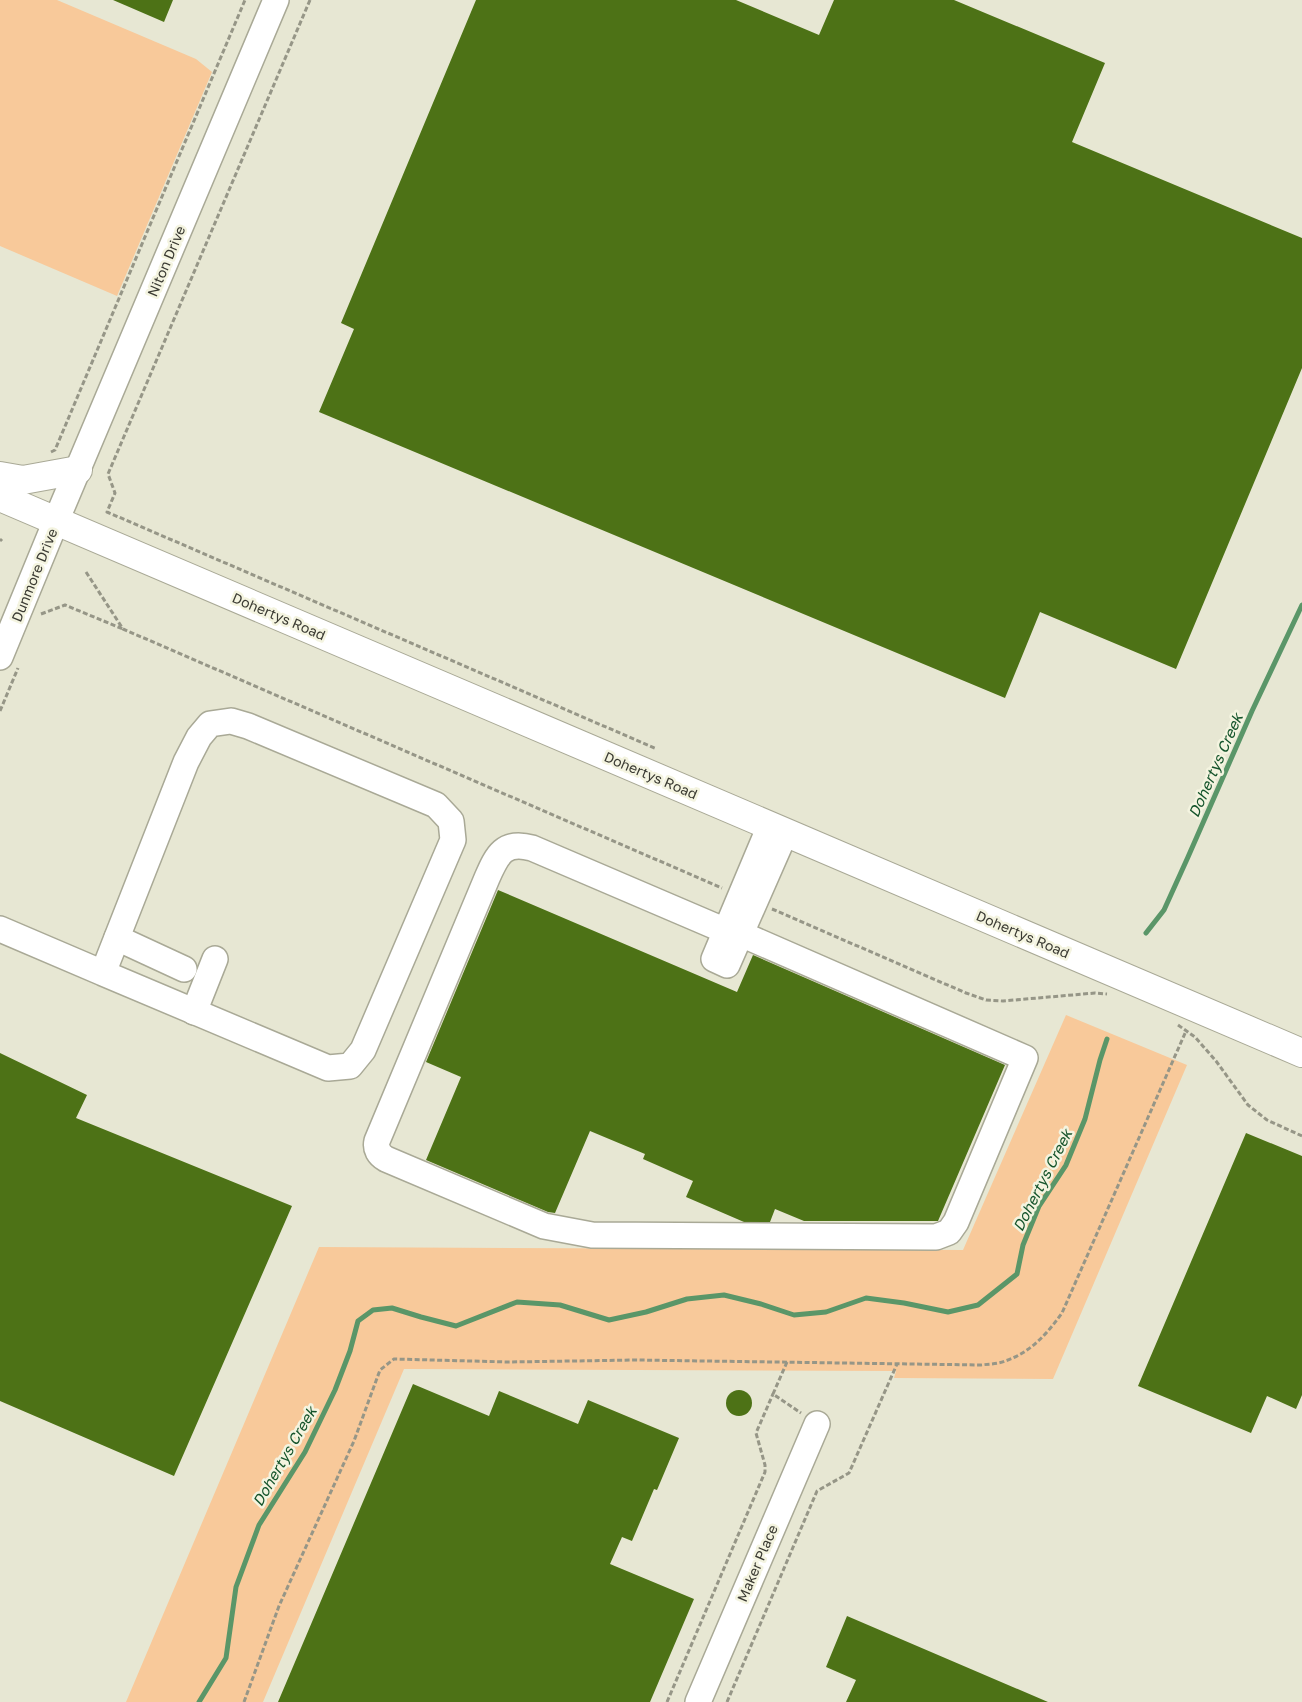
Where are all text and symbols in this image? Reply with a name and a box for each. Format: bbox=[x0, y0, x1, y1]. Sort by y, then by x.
street label: Niton Drive bbox=[143, 223, 189, 299]
street label: Dunmore Drive bbox=[8, 526, 60, 624]
street label: Dohertys Road bbox=[230, 589, 328, 643]
water label: Dohertys Creek bbox=[1184, 709, 1247, 820]
street label: Dohertys Road bbox=[602, 748, 700, 802]
street label: Dohertys Road bbox=[974, 907, 1072, 961]
water label: Dohertys Creek bbox=[1009, 1125, 1077, 1234]
water label: Dohertys Creek bbox=[248, 1402, 321, 1509]
street label: Maker Place bbox=[733, 1522, 781, 1604]

